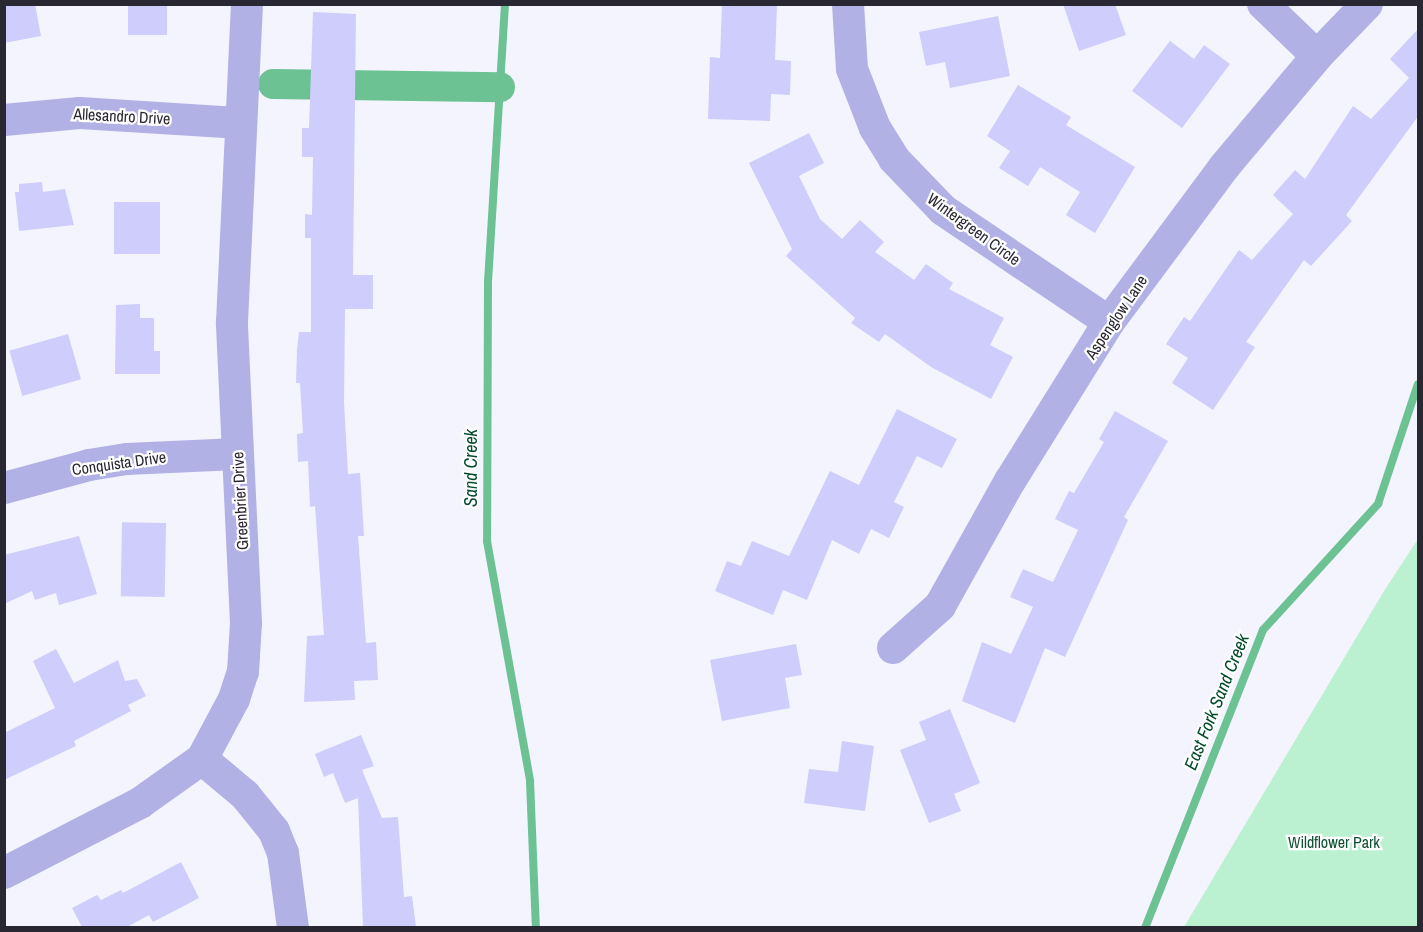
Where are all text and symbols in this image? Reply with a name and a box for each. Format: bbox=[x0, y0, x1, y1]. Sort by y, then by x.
street label: Allesandro Drive bbox=[73, 104, 171, 128]
street label: Wintergreen Circle bbox=[924, 189, 1024, 269]
street label: Aspenglow Lane bbox=[1081, 271, 1151, 363]
water label: Sand Creek bbox=[460, 429, 482, 507]
street label: Conquista Drive bbox=[71, 447, 167, 479]
street label: Greenbrier Drive bbox=[228, 451, 252, 551]
water label: East Fork Sand Creek bbox=[1180, 631, 1254, 773]
park label: Wildflower Park bbox=[1288, 832, 1380, 852]

